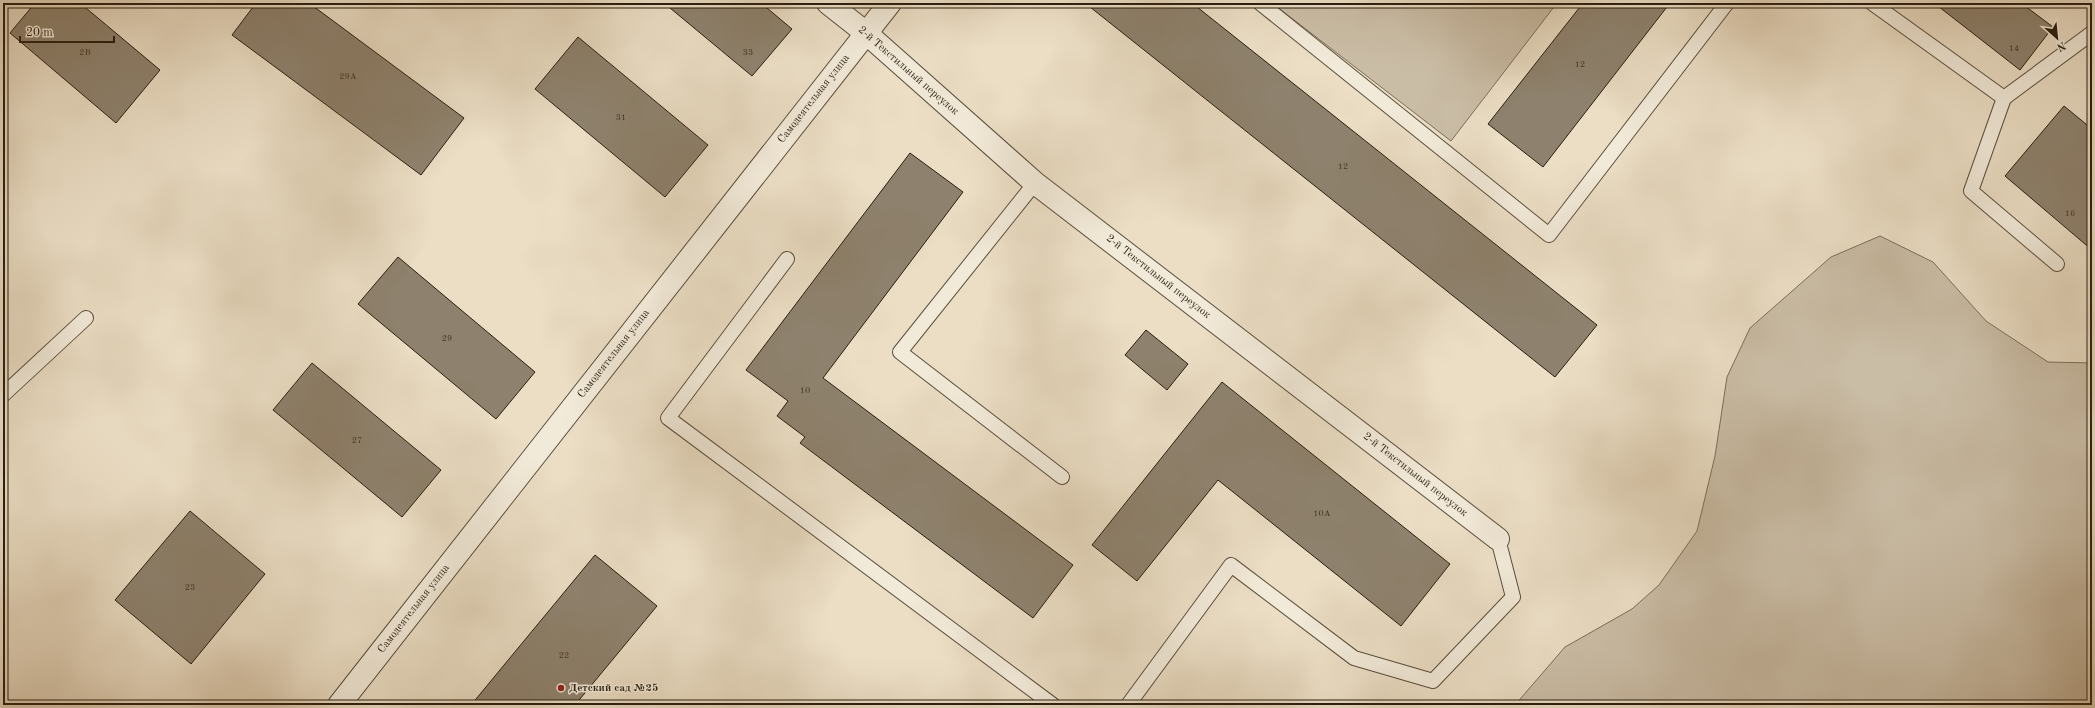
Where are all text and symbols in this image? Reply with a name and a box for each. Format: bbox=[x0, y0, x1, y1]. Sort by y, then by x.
scale bar bbox=[20, 18, 114, 44]
north arrow bbox=[2037, 18, 2077, 58]
street label: 2-й Текстильный переулок bbox=[856, 25, 961, 118]
text: 20 m bbox=[26, 27, 53, 39]
text: N bbox=[2054, 39, 2067, 53]
house number: 14 bbox=[2009, 44, 2019, 53]
house number: 2В bbox=[79, 48, 91, 57]
house number: 33 bbox=[743, 48, 753, 57]
street label: Самодеятельная улица bbox=[776, 52, 852, 145]
house number: 12 bbox=[1575, 60, 1585, 69]
house number: 29А bbox=[339, 72, 357, 81]
house number: 31 bbox=[616, 113, 626, 122]
house number: 12 bbox=[1338, 162, 1348, 171]
house number: 16 bbox=[2065, 209, 2075, 218]
street label: 2-й Текстильный переулок bbox=[1104, 233, 1213, 321]
street label: Самодеятельная улица bbox=[576, 307, 652, 400]
house number: 29 bbox=[442, 334, 452, 343]
house number: 10 bbox=[800, 386, 810, 395]
street label: 2-й Текстильный переулок bbox=[1361, 431, 1470, 519]
house number: 27 bbox=[352, 436, 362, 445]
house number: 10А bbox=[1313, 509, 1331, 518]
street label: Самодеятельная улица bbox=[376, 562, 452, 655]
house number: 23 bbox=[185, 583, 195, 592]
house number: 22 bbox=[559, 651, 569, 660]
marker: Детский сад №25 bbox=[556, 683, 566, 693]
place label: Детский сад №25 bbox=[569, 683, 658, 694]

